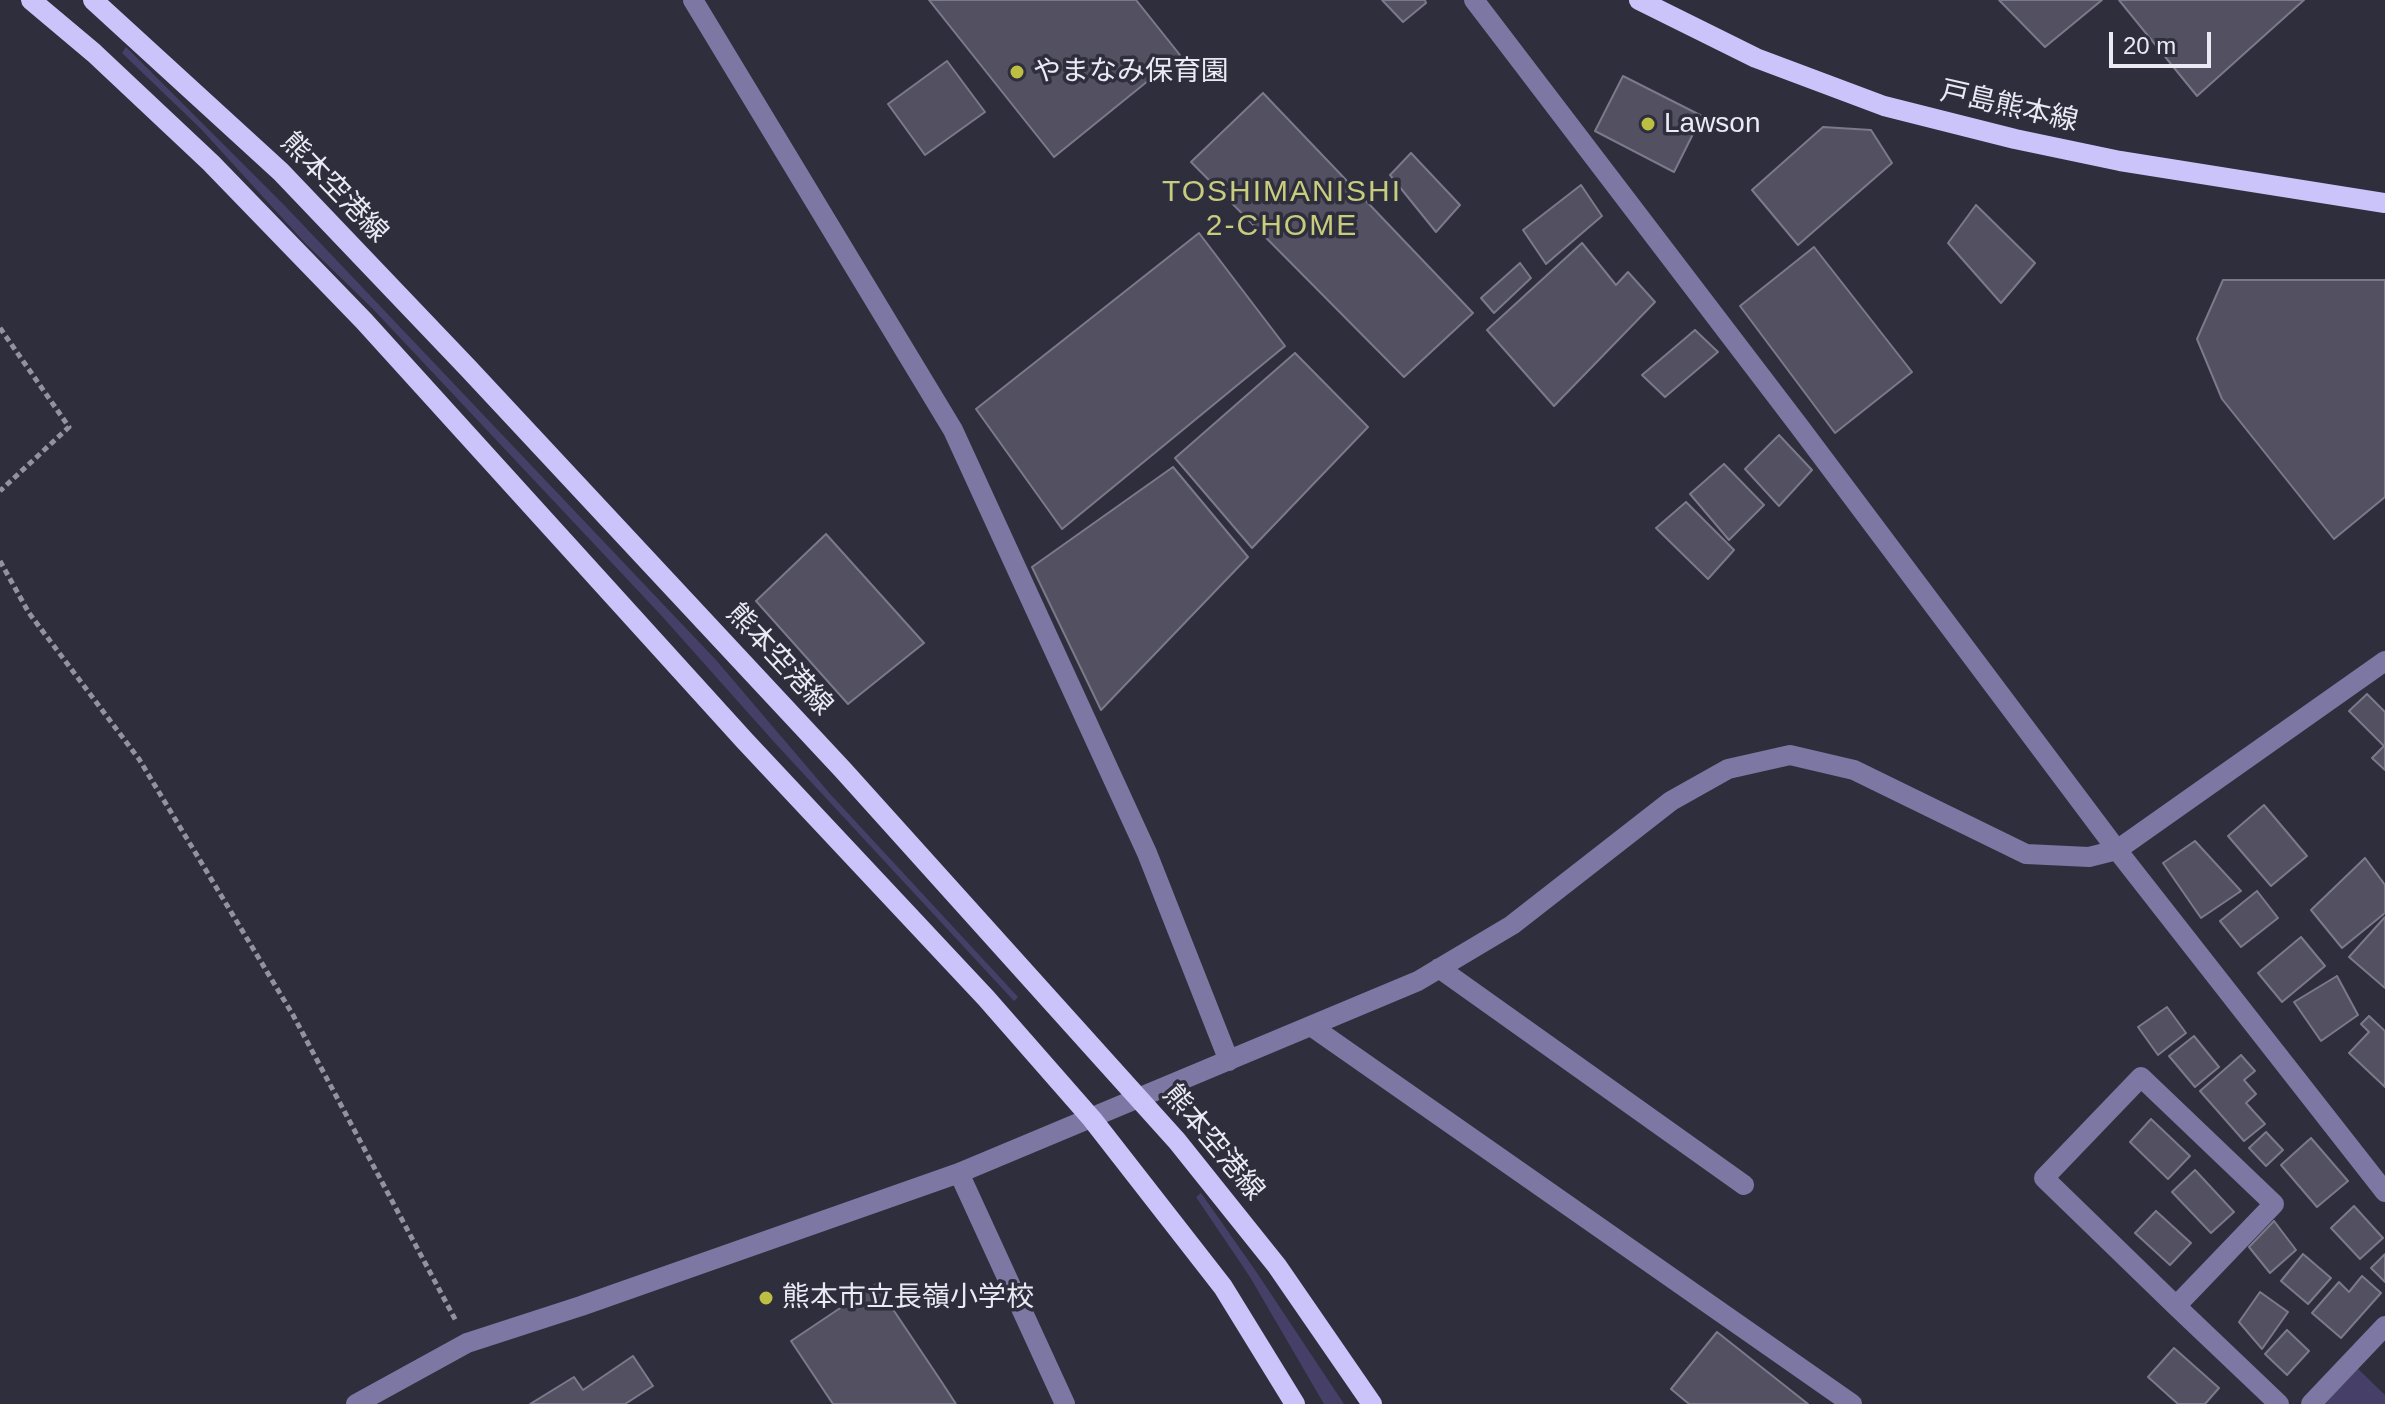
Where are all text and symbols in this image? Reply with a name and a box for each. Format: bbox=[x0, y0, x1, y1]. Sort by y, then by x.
scale bar bbox=[2113, 16, 2215, 66]
text: 20 m bbox=[2123, 32, 2176, 59]
place label: やまなみ保育園 bbox=[1033, 55, 1229, 89]
marker: やまなみ保育園 bbox=[1008, 63, 1026, 81]
street label: 戸島熊本線 bbox=[1937, 75, 2081, 139]
place label: Lawson bbox=[1664, 107, 1761, 141]
marker: Lawson bbox=[1639, 115, 1657, 133]
street label: 熊本空港線 bbox=[273, 126, 395, 250]
district label: TOSHIMANISHI 2-CHOME bbox=[1162, 175, 1402, 246]
street label: 熊本空港線 bbox=[719, 597, 839, 723]
street label: 熊本空港線 bbox=[1155, 1079, 1271, 1207]
place label: 熊本市立長嶺小学校 bbox=[782, 1281, 1034, 1315]
marker: 熊本市立長嶺小学校 bbox=[757, 1289, 775, 1307]

